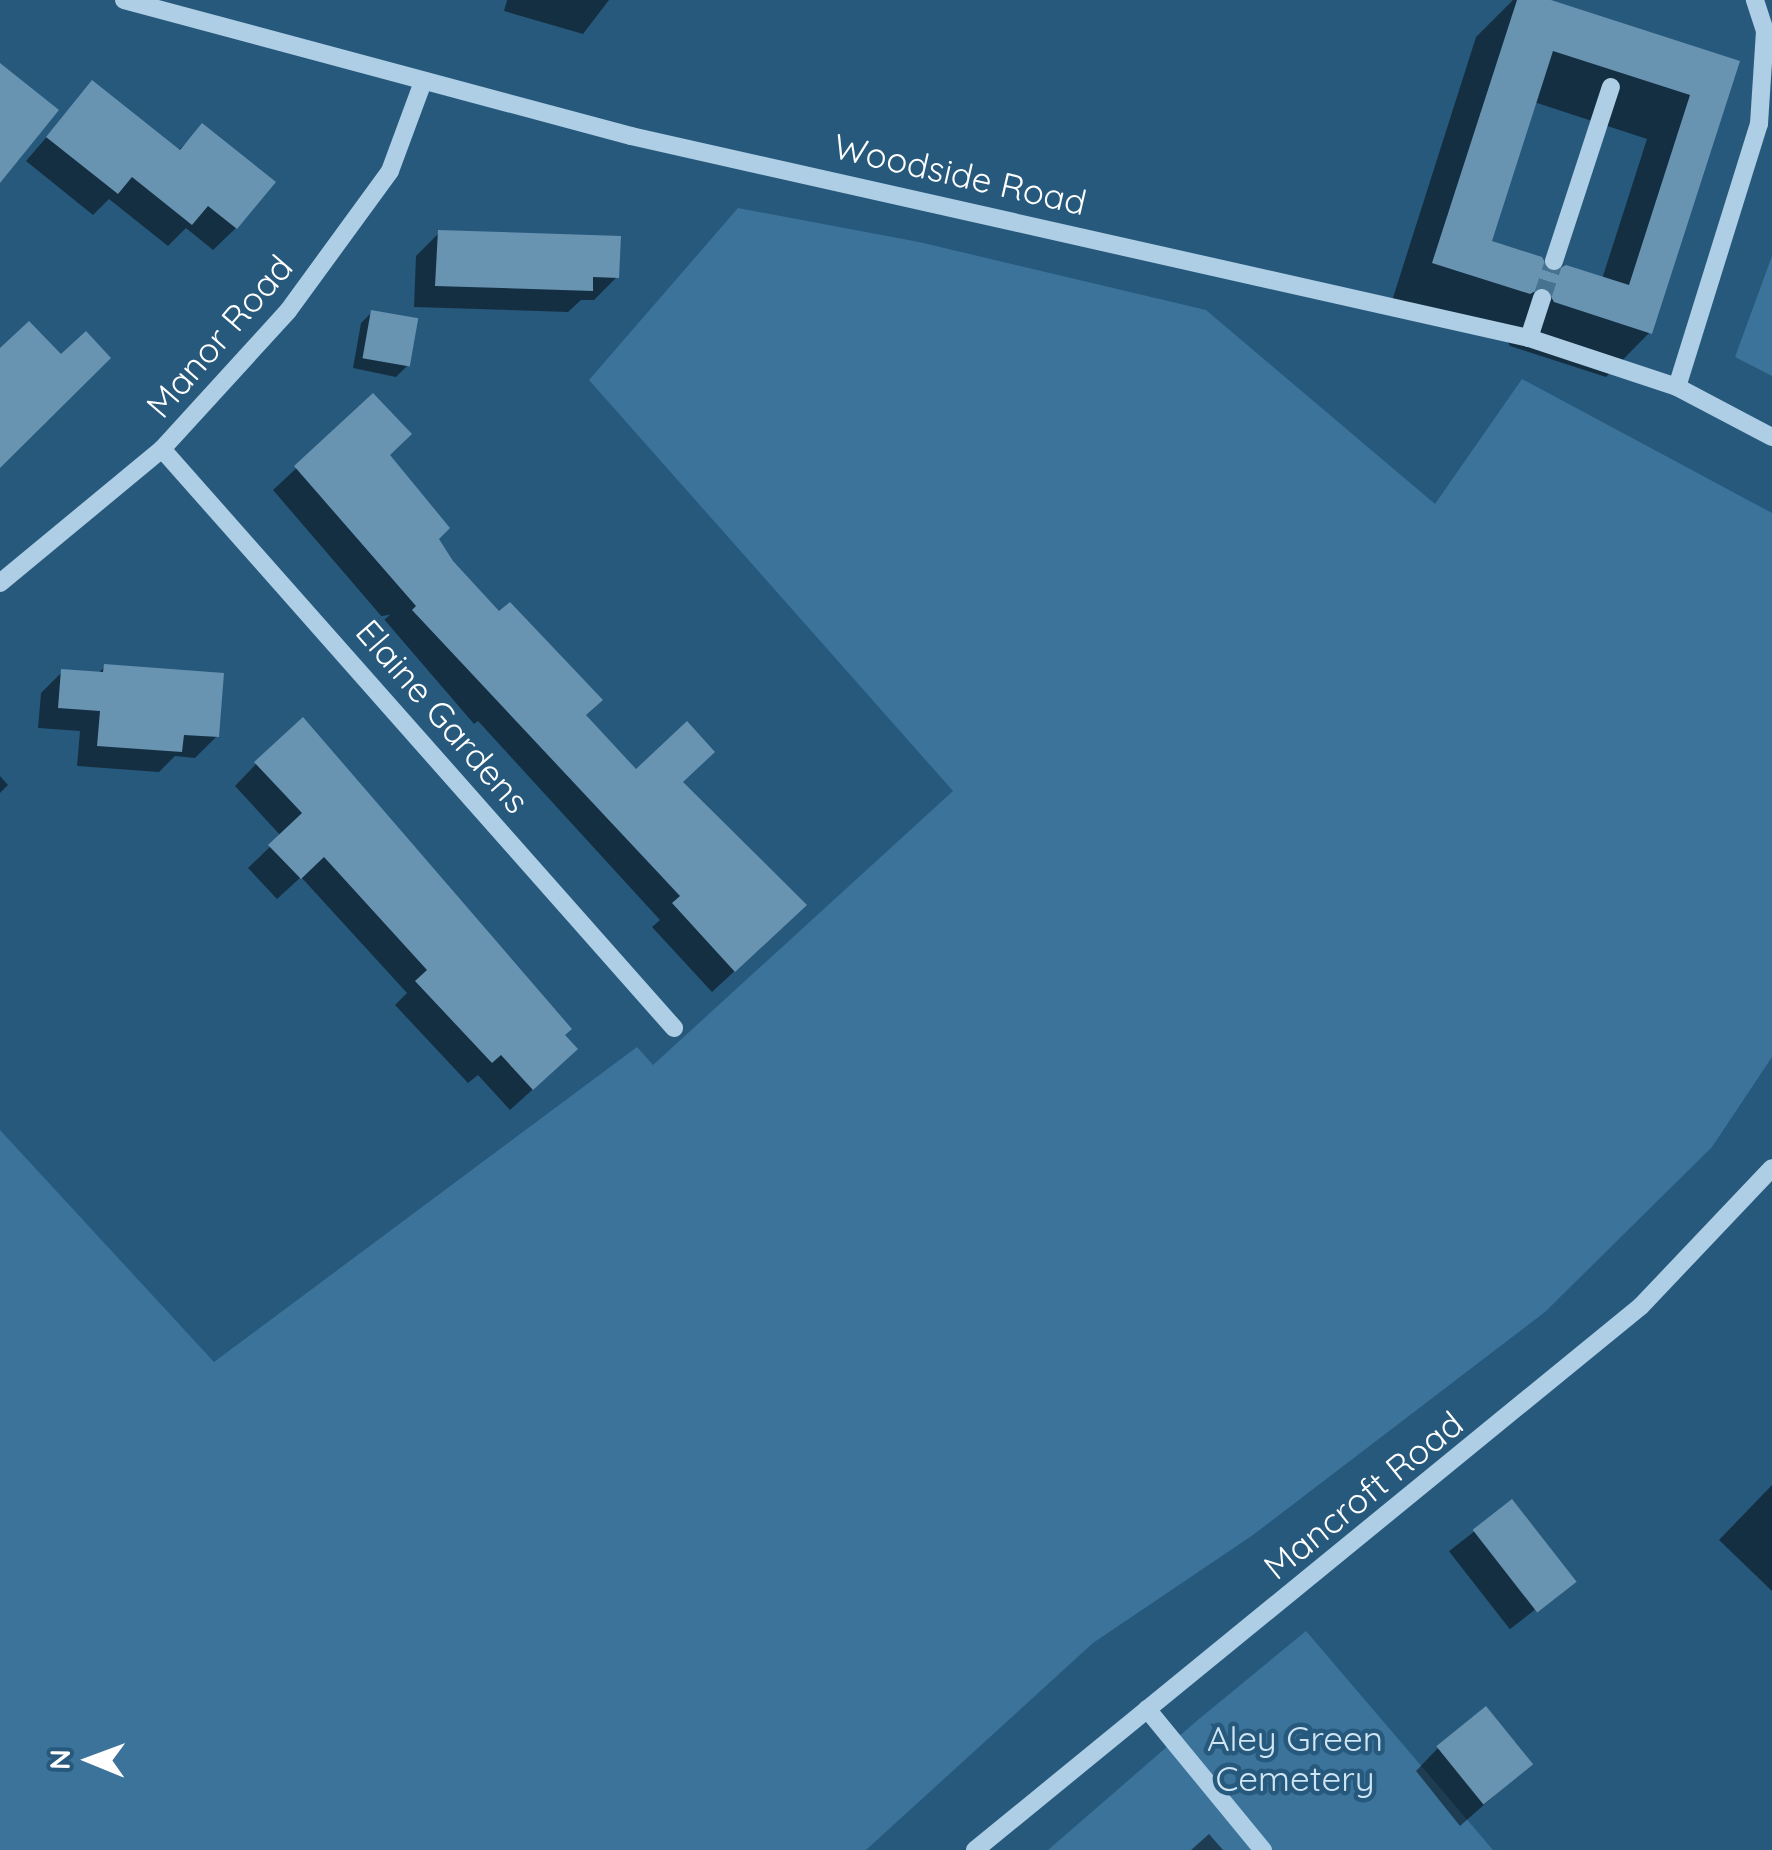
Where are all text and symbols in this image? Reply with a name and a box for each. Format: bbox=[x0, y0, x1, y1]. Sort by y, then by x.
street label: Woodside Road bbox=[830, 125, 1090, 223]
street label: Manor Road bbox=[137, 246, 301, 426]
street label: Elaine Gardens bbox=[348, 611, 538, 821]
street label: Mancroft Road bbox=[1255, 1402, 1471, 1588]
north arrow bbox=[40, 1710, 140, 1810]
park label: Aley Green Cemetery bbox=[1207, 1717, 1383, 1799]
text: N bbox=[42, 1749, 77, 1770]

